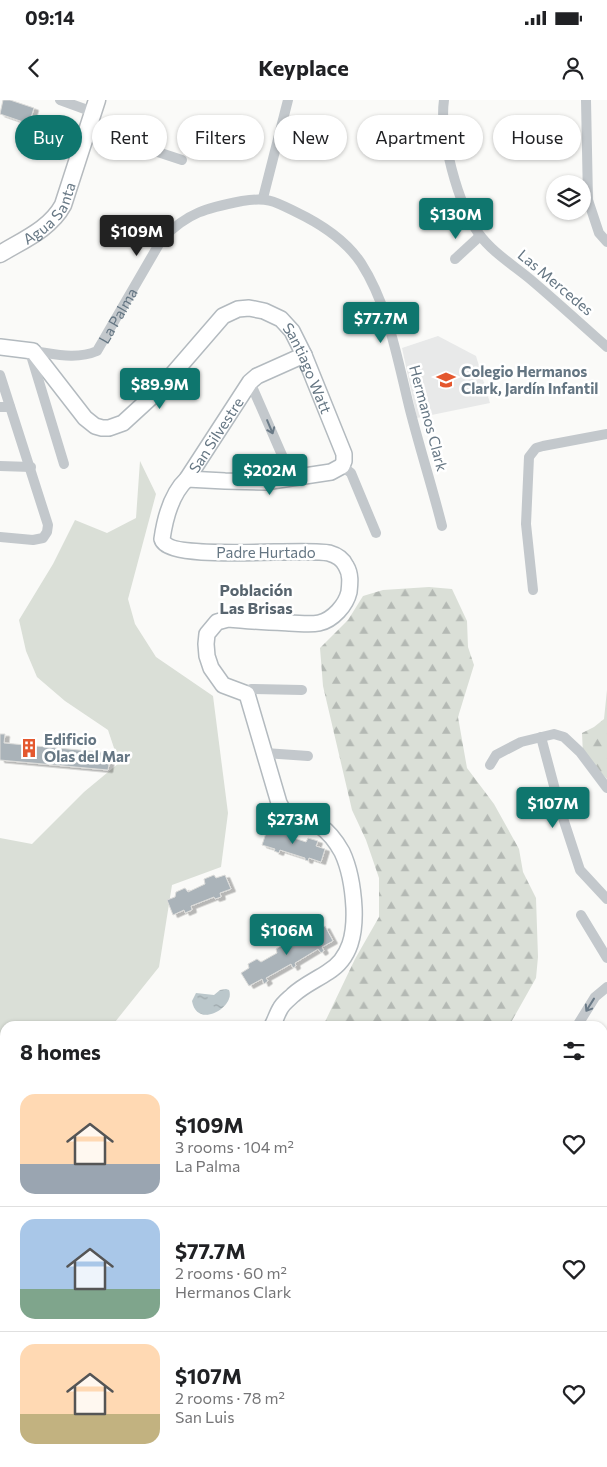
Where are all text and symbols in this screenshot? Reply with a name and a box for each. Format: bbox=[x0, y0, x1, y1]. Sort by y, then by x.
text: 09:14 bbox=[25, 6, 75, 29]
icon: back bbox=[20, 54, 48, 82]
text: Keyplace bbox=[258, 54, 349, 81]
icon: person bbox=[559, 54, 587, 82]
chip: Buy bbox=[15, 115, 82, 160]
chip: Rent bbox=[92, 115, 167, 160]
chip: Filters bbox=[177, 115, 264, 160]
chip: New bbox=[274, 115, 347, 160]
chip: Apartment bbox=[357, 115, 483, 160]
chip: House bbox=[493, 115, 581, 160]
map controls bbox=[546, 175, 591, 220]
button: layers bbox=[546, 175, 591, 220]
street label: Agua Santa bbox=[19, 180, 79, 248]
pin: $130M bbox=[421, 198, 491, 240]
text: $130M bbox=[430, 204, 482, 223]
pin: $109M bbox=[102, 214, 172, 257]
text: $109M bbox=[111, 221, 163, 240]
street label: Las Mercedes bbox=[515, 245, 597, 319]
street label: La Palma bbox=[94, 284, 141, 347]
pin: $77.7M bbox=[340, 302, 422, 344]
text: $77.7M bbox=[354, 308, 408, 327]
street label: Santiago Watt bbox=[280, 319, 336, 416]
place label: Colegio Hermanos Clark, Jardín Infantil bbox=[461, 362, 598, 397]
street label: Hermanos Clark bbox=[406, 363, 452, 473]
pin: $89.9M bbox=[119, 368, 201, 410]
school or university icon: Colegio Hermanos Clark, Jardín Infantil bbox=[435, 369, 457, 391]
text: $89.9M bbox=[131, 374, 189, 393]
street label: San Silvestre bbox=[185, 393, 247, 476]
one-way arrow bbox=[265, 419, 275, 434]
pin: $202M bbox=[235, 454, 305, 496]
text: $202M bbox=[243, 460, 297, 479]
street label: Padre Hurtado bbox=[216, 543, 316, 561]
district label: Población Las Brisas bbox=[219, 580, 293, 617]
place label: Edificio Olas del Mar bbox=[44, 730, 130, 765]
building icon: Edificio Olas del Mar bbox=[18, 737, 40, 759]
pin: $107M bbox=[518, 786, 588, 829]
text: $107M bbox=[527, 793, 579, 812]
pin: $273M bbox=[258, 802, 328, 845]
text: $273M bbox=[267, 809, 319, 828]
pin: $106M bbox=[252, 914, 322, 956]
text: $106M bbox=[261, 920, 313, 939]
one-way arrow bbox=[584, 998, 595, 1012]
icon: filters bbox=[560, 1037, 588, 1065]
text: 8 homes bbox=[20, 1039, 101, 1064]
text: $109M bbox=[175, 1112, 244, 1137]
icon: home bbox=[60, 1114, 120, 1174]
icon: heart bbox=[560, 1130, 588, 1158]
text: 3 rooms · 104 m² bbox=[175, 1137, 294, 1156]
text: La Palma bbox=[175, 1156, 240, 1175]
text: $77.7M bbox=[175, 1238, 246, 1263]
icon: home bbox=[60, 1239, 120, 1299]
icon: heart bbox=[560, 1255, 588, 1283]
text: 2 rooms · 60 m² bbox=[175, 1263, 287, 1282]
text: Hermanos Clark bbox=[175, 1282, 292, 1301]
text: $107M bbox=[175, 1363, 242, 1388]
icon: home bbox=[60, 1364, 120, 1424]
icon: heart bbox=[560, 1380, 588, 1408]
text: 2 rooms · 78 m² bbox=[175, 1388, 285, 1407]
text: San Luis bbox=[175, 1407, 234, 1426]

